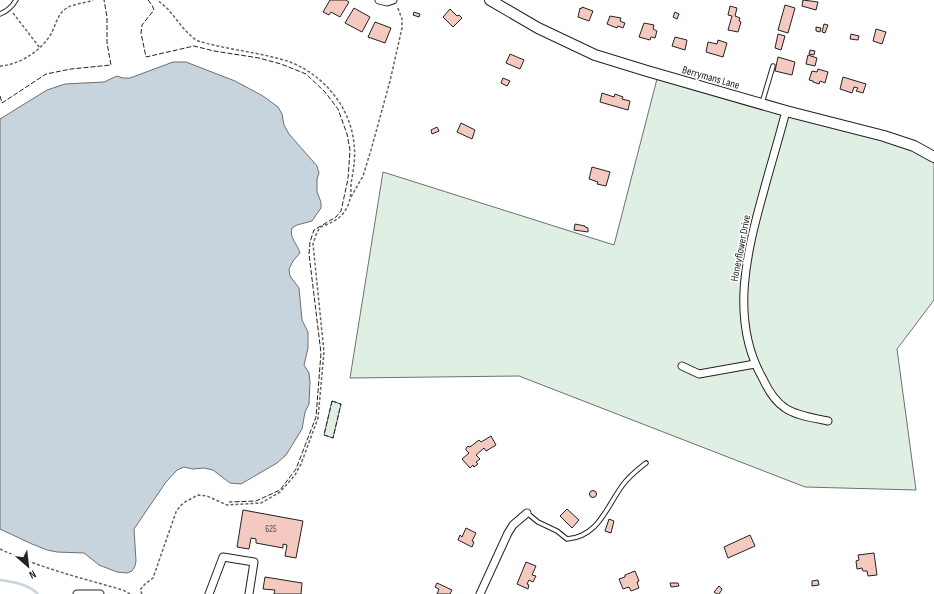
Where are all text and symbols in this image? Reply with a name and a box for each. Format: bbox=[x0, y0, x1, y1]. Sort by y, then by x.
street label: Berrymans Lane bbox=[681, 63, 741, 92]
street label: Honeyflower Drive bbox=[728, 214, 753, 282]
house number: 625 bbox=[265, 524, 277, 535]
north arrow bbox=[8, 546, 48, 586]
text: N bbox=[27, 567, 38, 582]

